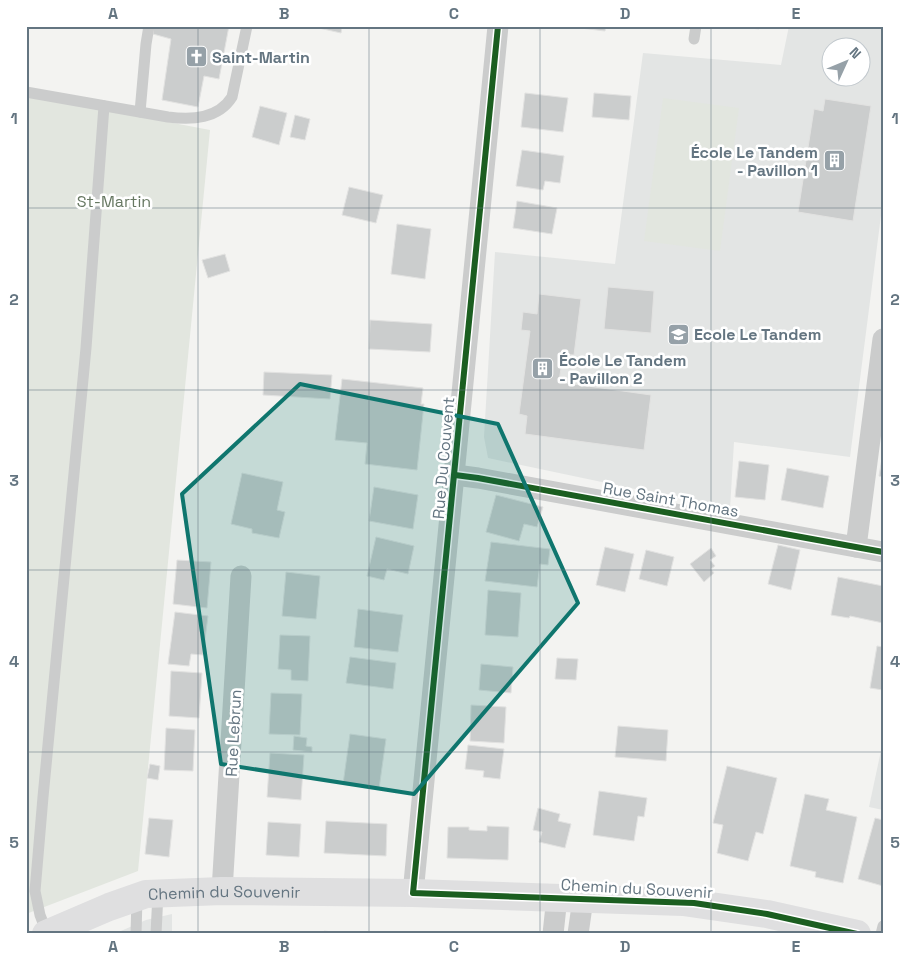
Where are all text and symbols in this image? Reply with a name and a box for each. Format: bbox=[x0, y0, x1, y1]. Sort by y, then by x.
text: A bbox=[108, 3, 118, 24]
text: B bbox=[279, 3, 289, 24]
text: C bbox=[449, 3, 459, 24]
text: D bbox=[620, 3, 630, 24]
text: E bbox=[792, 3, 801, 24]
north arrow bbox=[822, 38, 872, 88]
text: N bbox=[846, 43, 865, 63]
church icon: Saint-Martin bbox=[184, 45, 208, 69]
place label: Saint-Martin bbox=[212, 47, 310, 68]
text: 1 bbox=[10, 108, 18, 129]
text: 1 bbox=[891, 108, 899, 129]
place label: École Le Tandem - Pavillon 1 bbox=[691, 142, 818, 181]
building icon: École Le Tandem - Pavillon 1 bbox=[822, 149, 846, 173]
park label: St-Martin bbox=[77, 191, 151, 212]
text: 2 bbox=[9, 289, 19, 310]
text: 2 bbox=[890, 289, 900, 310]
school or university icon: Ecole Le Tandem bbox=[666, 322, 690, 346]
place label: Ecole Le Tandem bbox=[694, 324, 821, 345]
place label: École Le Tandem - Pavillon 2 bbox=[559, 350, 686, 389]
building icon: École Le Tandem - Pavillon 2 bbox=[531, 357, 555, 381]
street label: Rue Du Couvent bbox=[428, 396, 459, 520]
text: 3 bbox=[9, 470, 19, 491]
text: 3 bbox=[890, 470, 900, 491]
street label: Rue Saint Thomas bbox=[601, 477, 740, 522]
text: 4 bbox=[9, 651, 19, 672]
text: 4 bbox=[890, 651, 900, 672]
street label: Rue Lebrun bbox=[221, 689, 246, 777]
text: 5 bbox=[9, 832, 19, 853]
text: 5 bbox=[890, 832, 900, 853]
street label: Chemin du Souvenir bbox=[560, 874, 714, 903]
street label: Chemin du Souvenir bbox=[148, 881, 301, 905]
text: A bbox=[108, 936, 118, 957]
text: B bbox=[279, 936, 289, 957]
text: C bbox=[449, 936, 459, 957]
text: D bbox=[620, 936, 630, 957]
text: E bbox=[792, 936, 801, 957]

